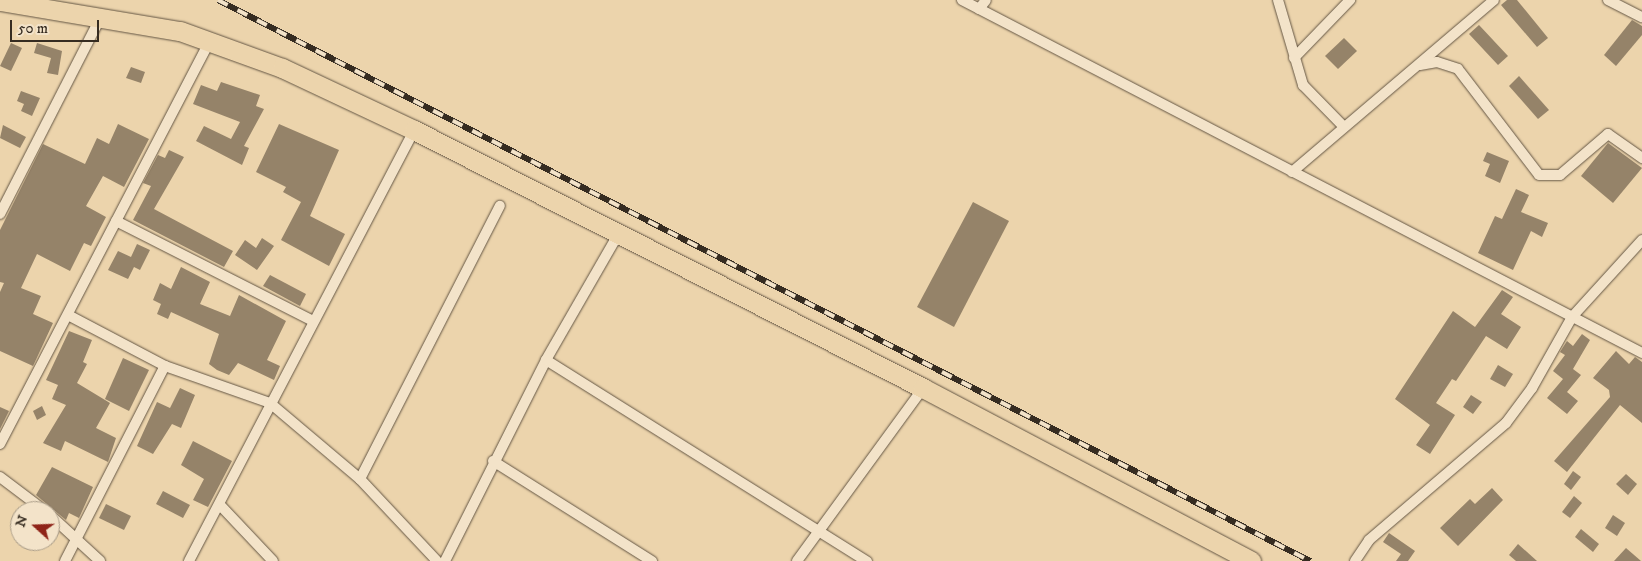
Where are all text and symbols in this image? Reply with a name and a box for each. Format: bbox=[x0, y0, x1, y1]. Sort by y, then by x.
scale bar bbox=[12, 10, 101, 42]
text: 50 m bbox=[18, 19, 48, 38]
north arrow bbox=[10, 501, 60, 551]
text: N bbox=[11, 513, 32, 530]

